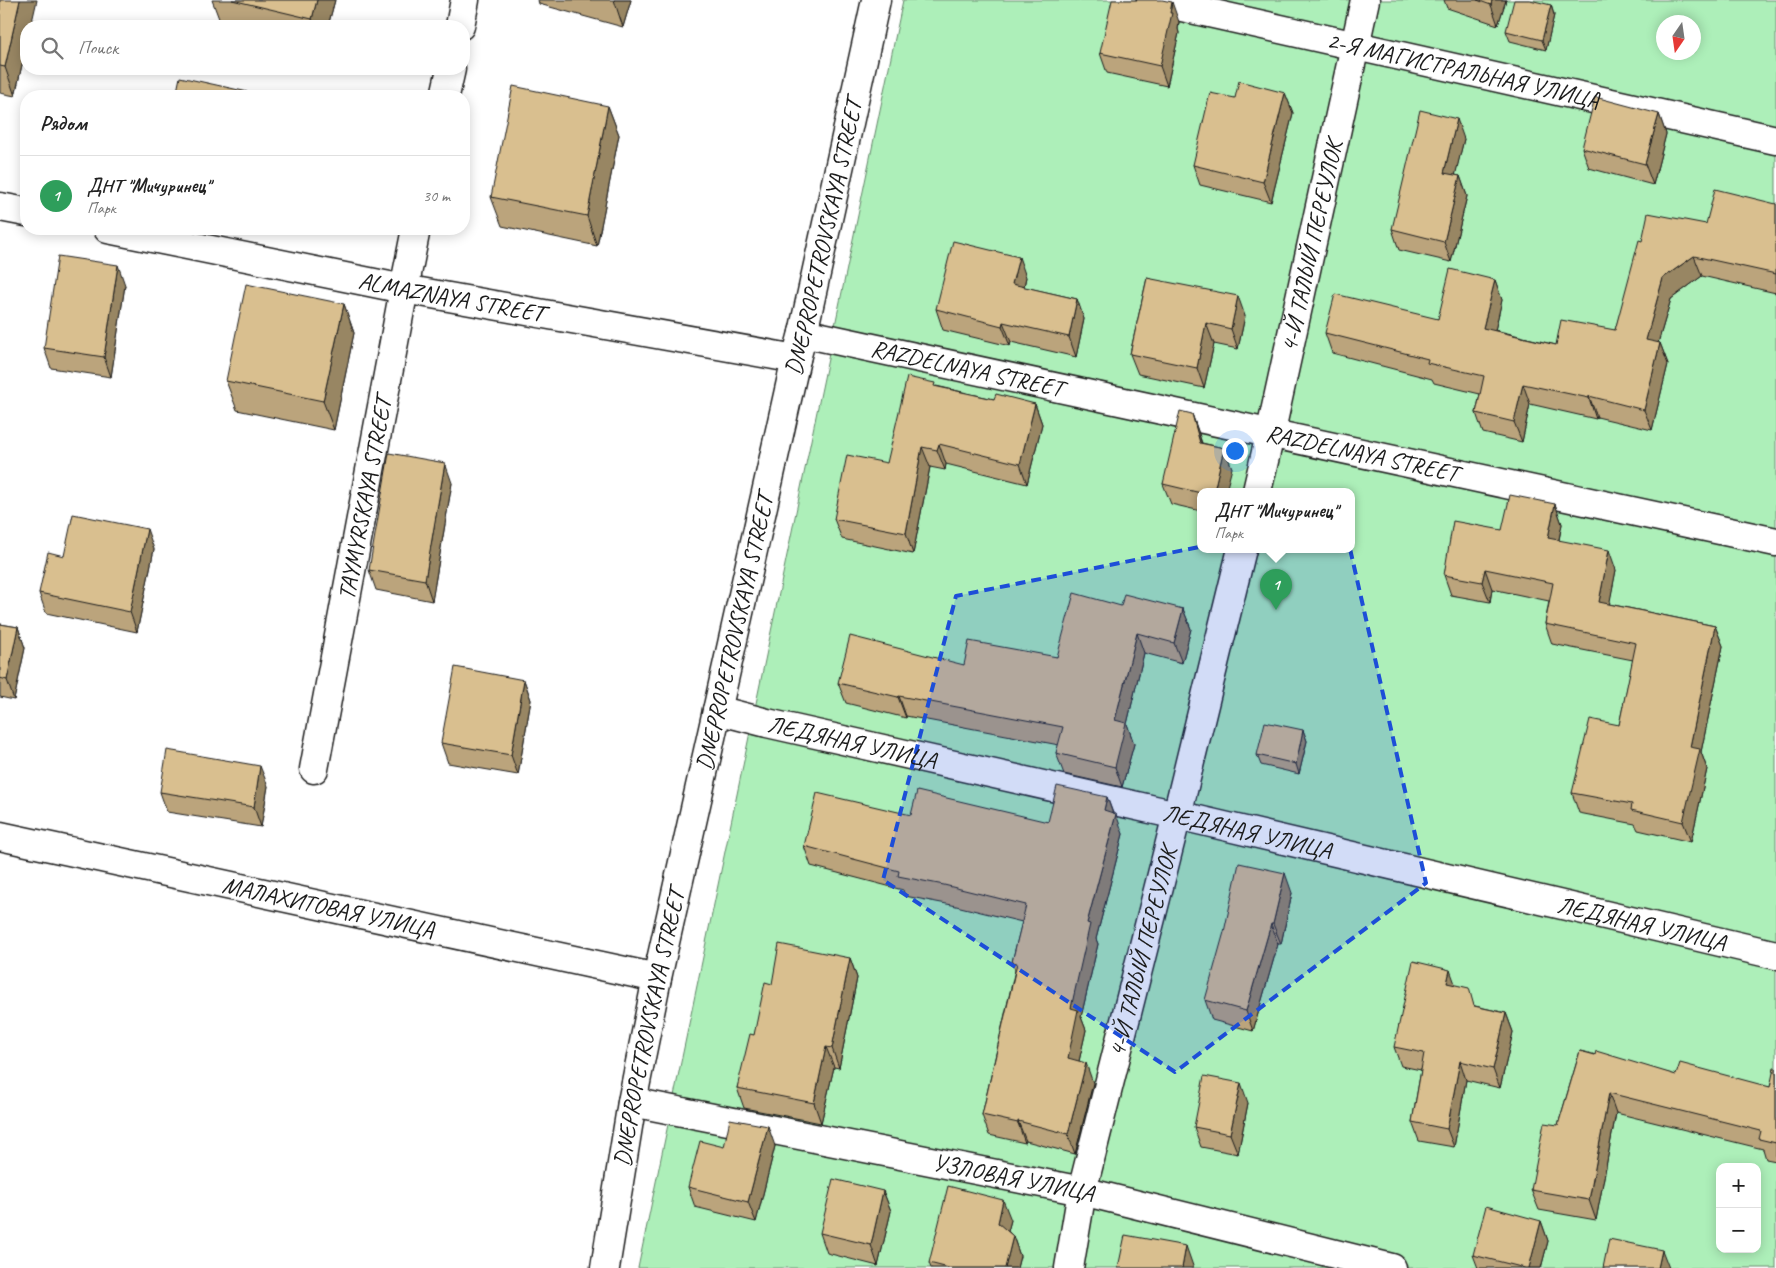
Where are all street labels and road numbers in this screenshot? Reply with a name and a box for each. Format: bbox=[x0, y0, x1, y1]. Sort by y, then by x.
street label: 2-Я МАГИСТРАЛЬНАЯ УЛИЦА bbox=[1324, 25, 1603, 115]
street label: DNEPROPETROVSKAYA STREET bbox=[778, 91, 870, 378]
street label: 4-Й ТАЛЫЙ ПЕРЕУЛОК bbox=[1274, 132, 1350, 354]
street label: ALMAZNAYA STREET bbox=[356, 265, 552, 330]
street label: RAZDELNAYA STREET bbox=[868, 333, 1071, 405]
street label: TAYMYRSKAYA STREET bbox=[331, 389, 399, 602]
street label: RAZDELNAYA STREET bbox=[1263, 418, 1466, 489]
street label: DNEPROPETROVSKAYA STREET bbox=[689, 486, 781, 773]
street label: ЛЕДЯНАЯ УЛИЦА bbox=[765, 709, 940, 776]
street label: ЛЕДЯНАЯ УЛИЦА bbox=[1160, 797, 1335, 866]
street label: 4-Й ТАЛЫЙ ПЕРЕУЛОК bbox=[1102, 839, 1185, 1060]
street label: МАЛАХИТОВАЯ УЛИЦА bbox=[220, 870, 438, 945]
street label: DNEPROPETROVSKAYA STREET bbox=[607, 881, 693, 1169]
street label: ЛЕДЯНАЯ УЛИЦА bbox=[1554, 889, 1730, 958]
street label: УЗЛОВАЯ УЛИЦА bbox=[931, 1147, 1098, 1209]

